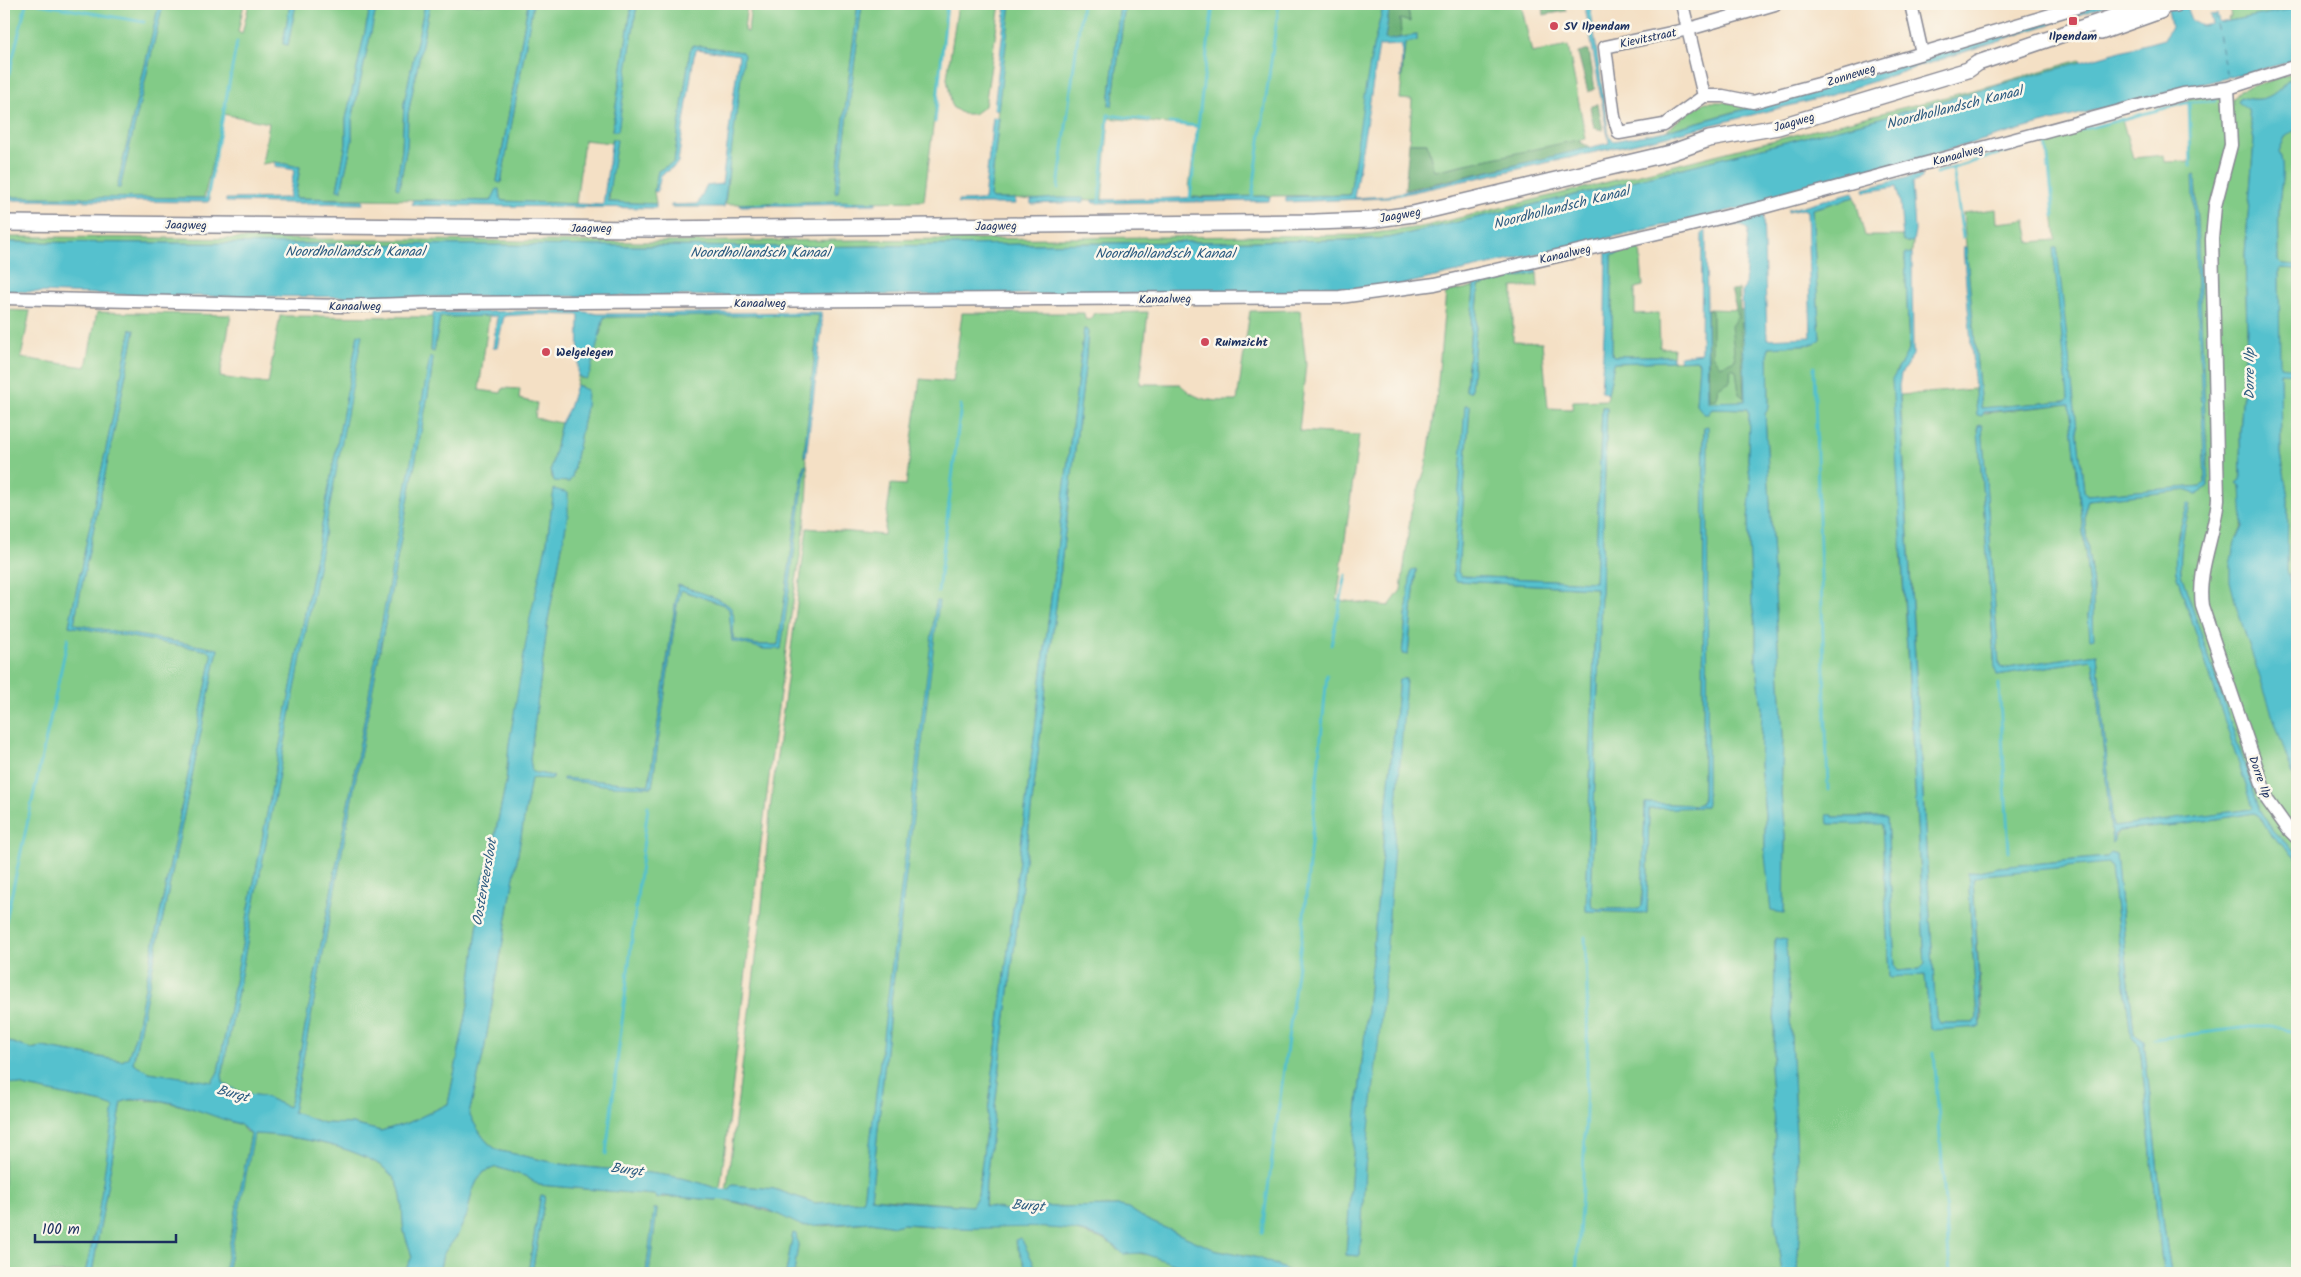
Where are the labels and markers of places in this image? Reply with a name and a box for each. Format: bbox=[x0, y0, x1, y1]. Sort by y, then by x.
marker: Ilpendam bbox=[2067, 15, 2079, 27]
place label: SV Ilpendam bbox=[1564, 17, 1630, 36]
marker: SV Ilpendam bbox=[1548, 20, 1560, 32]
place label: Ilpendam bbox=[2049, 27, 2097, 46]
place label: Ruimzicht bbox=[1215, 333, 1268, 352]
marker: Ruimzicht bbox=[1199, 336, 1211, 348]
place label: Welgelegen bbox=[556, 343, 614, 362]
marker: Welgelegen bbox=[540, 346, 552, 358]

